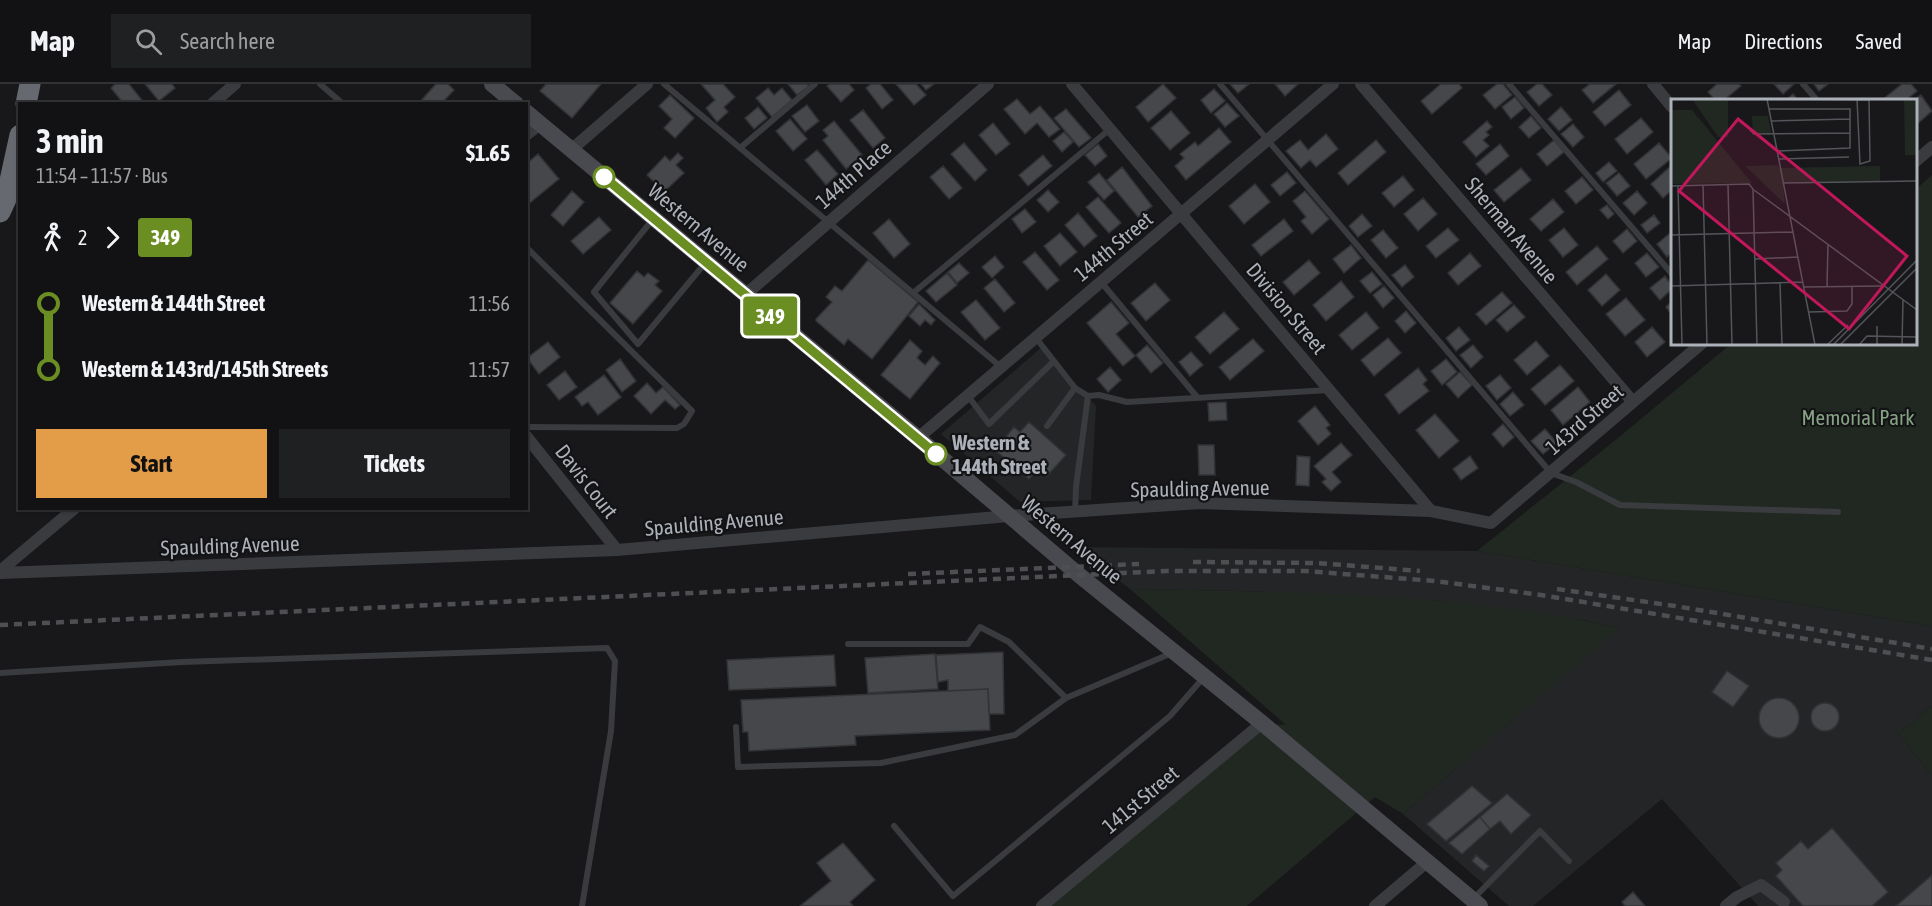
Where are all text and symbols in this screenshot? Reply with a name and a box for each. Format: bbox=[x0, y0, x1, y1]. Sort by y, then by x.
search box bbox=[111, 14, 531, 68]
text: Map bbox=[30, 25, 75, 57]
icon: search bbox=[132, 25, 165, 58]
text: Search here bbox=[180, 28, 275, 54]
text: Map bbox=[1677, 29, 1711, 53]
text: Directions bbox=[1744, 29, 1823, 53]
text: Saved bbox=[1856, 29, 1902, 53]
inset map bbox=[1671, 99, 1917, 345]
text: 3 min bbox=[36, 122, 103, 160]
street label: 144th Place bbox=[811, 135, 895, 213]
text: $1.65 bbox=[466, 140, 510, 166]
text: 11:54 – 11:57 · Bus bbox=[36, 164, 168, 187]
unlabelled marker bbox=[593, 166, 615, 188]
street label: Sherman Avenue bbox=[1461, 172, 1563, 288]
street label: Western Avenue bbox=[644, 178, 754, 276]
street label: 144th Street bbox=[1069, 206, 1157, 286]
icon: walk bbox=[36, 221, 69, 254]
icon: forward bbox=[96, 221, 129, 254]
text: 349 bbox=[150, 225, 180, 249]
text: 2 bbox=[78, 226, 87, 249]
street label: Division Street bbox=[1242, 258, 1332, 358]
text: Western & 144th Street bbox=[82, 290, 265, 316]
text: 11:56 bbox=[469, 292, 510, 315]
line badge: 349 bbox=[736, 296, 804, 336]
text: 349 bbox=[755, 304, 785, 328]
text: Western & 143rd/145th Streets bbox=[82, 356, 328, 382]
text: 11:57 bbox=[469, 358, 510, 381]
street label: 143rd Street bbox=[1540, 379, 1628, 459]
park label: Memorial Park bbox=[1802, 405, 1914, 429]
button: Start bbox=[36, 429, 267, 498]
button: Tickets bbox=[279, 429, 510, 498]
place label: Western & 144th Street bbox=[951, 430, 1047, 478]
street label: Davis Court bbox=[551, 439, 623, 523]
marker: Western & 144th Street bbox=[925, 443, 947, 465]
street label: Spaulding Avenue bbox=[1130, 475, 1270, 501]
street label: Western Avenue bbox=[1017, 490, 1127, 588]
street label: Spaulding Avenue bbox=[644, 504, 784, 540]
street label: Spaulding Avenue bbox=[160, 531, 300, 559]
street label: 141st Street bbox=[1097, 760, 1183, 838]

